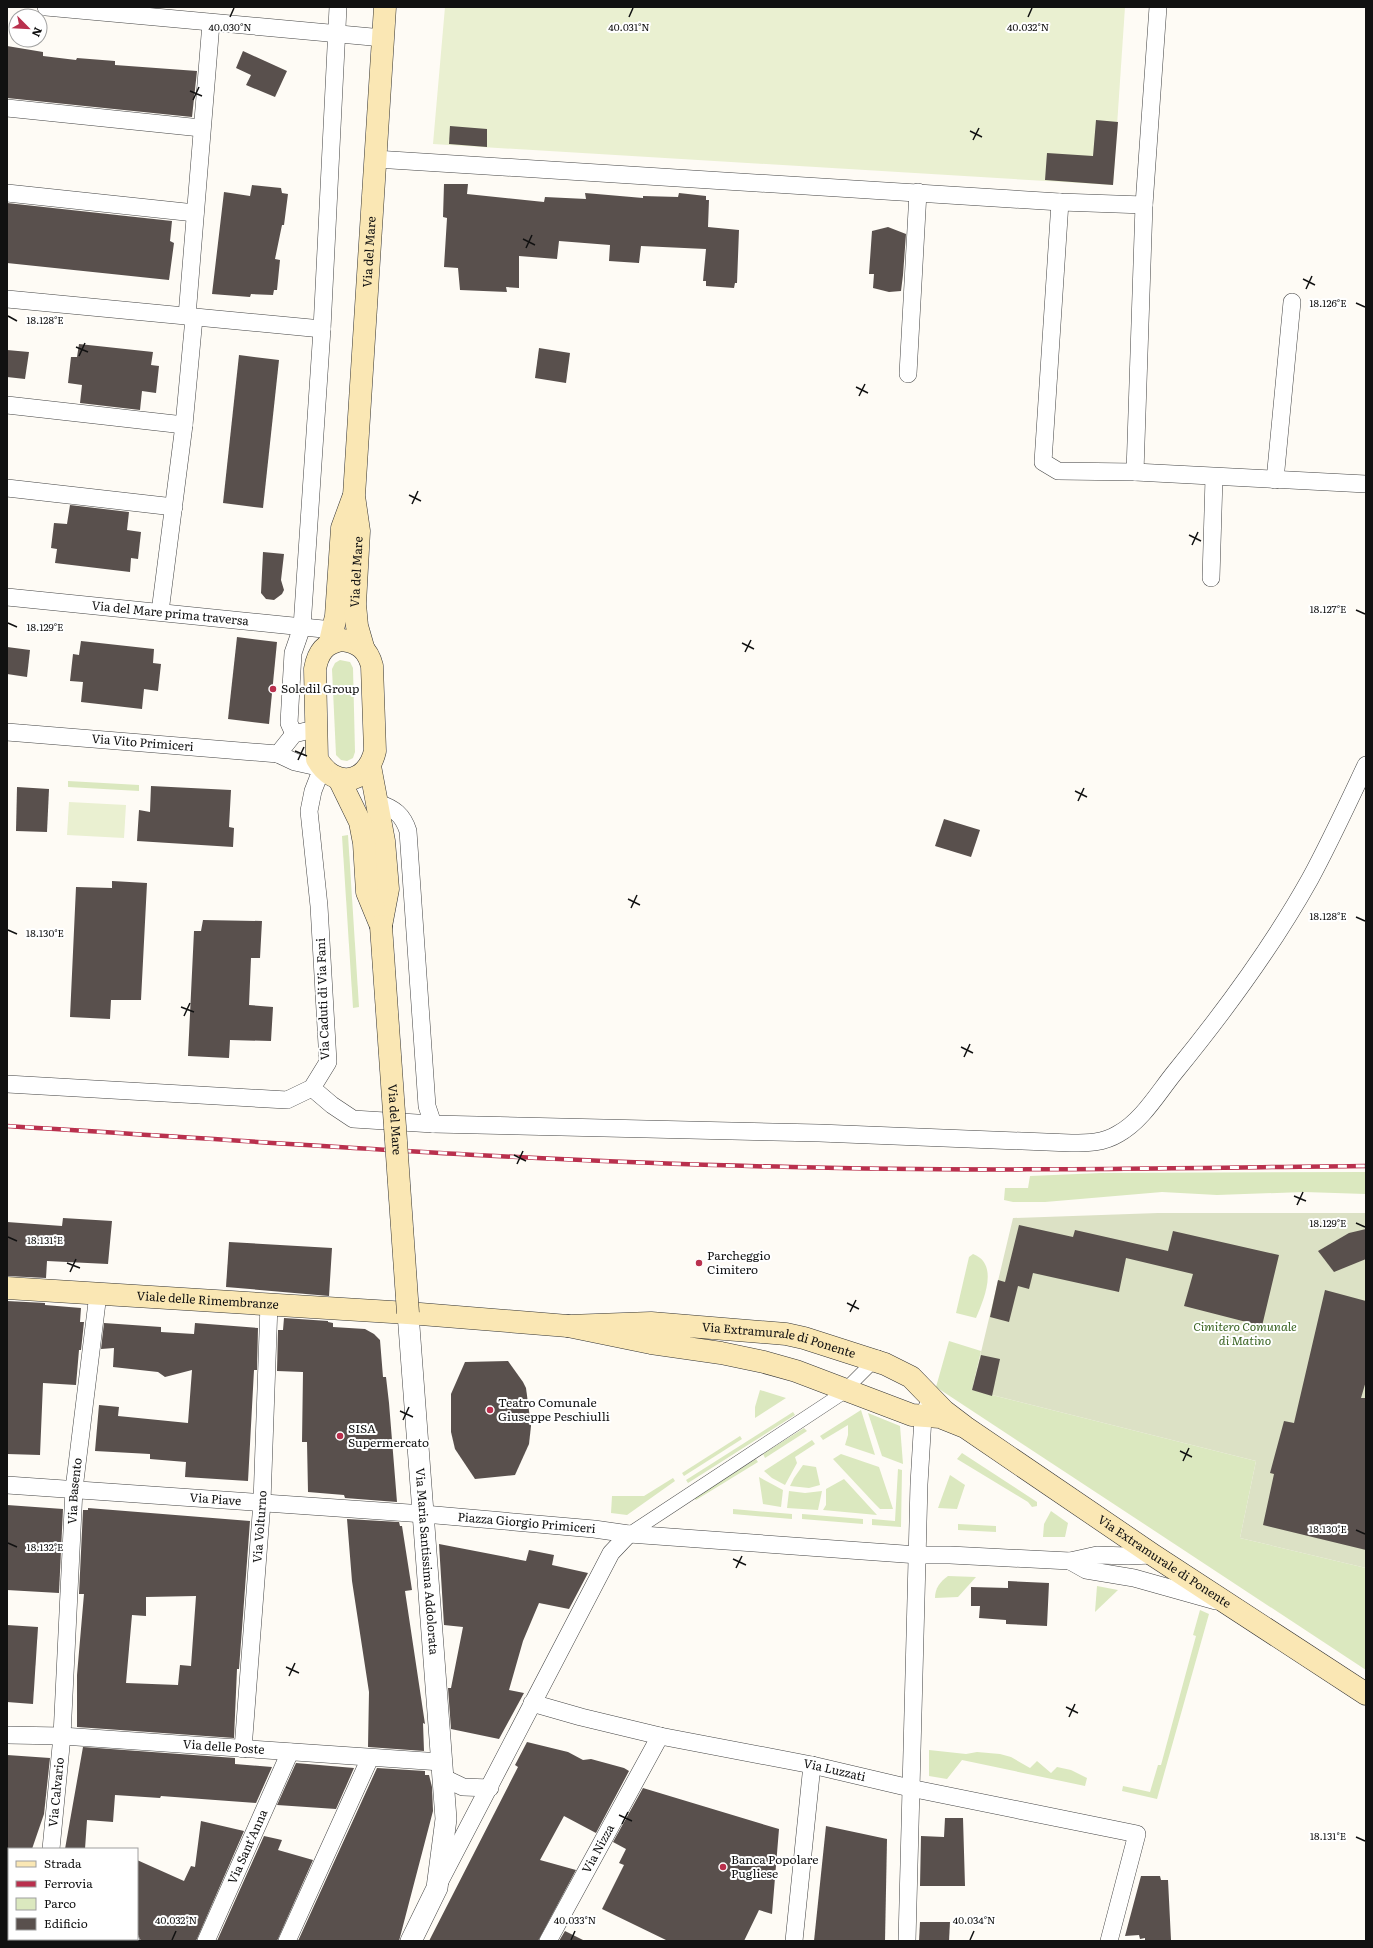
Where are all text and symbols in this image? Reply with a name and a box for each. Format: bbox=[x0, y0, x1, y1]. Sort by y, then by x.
north arrow bbox=[8, 8, 48, 48]
text: 40.030°N bbox=[208, 19, 252, 34]
text: 40.031°N bbox=[608, 19, 650, 34]
text: 40.032°N bbox=[1007, 19, 1049, 34]
text: N bbox=[29, 25, 47, 40]
street label: Via del Mare bbox=[357, 216, 380, 288]
text: 18.126°E bbox=[1309, 295, 1347, 310]
text: 18.128°E bbox=[26, 312, 64, 327]
street label: Via del Mare bbox=[345, 536, 367, 608]
street label: Via del Mare prima traversa bbox=[91, 596, 250, 629]
text: 18.127°E bbox=[1310, 601, 1346, 616]
text: 18.129°E bbox=[27, 619, 63, 634]
place label: Soledil Group bbox=[281, 679, 359, 697]
marker: Soledil Group bbox=[268, 684, 278, 694]
street label: Via Vito Primiceri bbox=[91, 729, 194, 755]
text: 18.128°E bbox=[1309, 908, 1347, 923]
text: 18.130°E bbox=[26, 925, 64, 940]
street label: Via Caduti di Via Fani bbox=[311, 938, 333, 1060]
street label: Via del Mare bbox=[384, 1083, 407, 1156]
text: 18.129°E bbox=[1310, 1215, 1346, 1230]
text: 18.131°E bbox=[27, 1232, 63, 1247]
place label: Parcheggio Cimitero bbox=[707, 1246, 771, 1278]
marker: Parcheggio Cimitero bbox=[694, 1258, 704, 1268]
street label: Viale delle Rimembranze bbox=[136, 1286, 279, 1313]
street label: Via Extramurale di Ponente bbox=[701, 1317, 858, 1362]
park label: Cimitero Comunale di Matino bbox=[1193, 1317, 1297, 1349]
place label: Teatro Comunale Giuseppe Peschiulli bbox=[498, 1393, 610, 1425]
marker: Teatro Comunale Giuseppe Peschiulli bbox=[485, 1405, 495, 1415]
place label: SISA Supermercato bbox=[348, 1419, 429, 1451]
marker: SISA Supermercato bbox=[335, 1431, 345, 1441]
street label: Via Basento bbox=[62, 1456, 86, 1525]
street label: Via Maria Santissima Addolorata bbox=[412, 1467, 444, 1656]
street label: Via Piave bbox=[189, 1488, 242, 1509]
street label: Via Volturno bbox=[247, 1490, 270, 1564]
street label: Piazza Giorgio Primiceri bbox=[457, 1507, 596, 1537]
street label: Via Extramurale di Ponente bbox=[1094, 1510, 1235, 1612]
text: 18.130°E bbox=[1309, 1521, 1347, 1536]
text: 18.132°E bbox=[27, 1539, 63, 1554]
street label: Via delle Poste bbox=[182, 1734, 265, 1758]
street label: Via Luzzati bbox=[802, 1754, 868, 1785]
street label: Via Calvario bbox=[43, 1756, 68, 1828]
street label: Via Sant'Anna bbox=[222, 1806, 272, 1887]
street label: Via Nizza bbox=[577, 1820, 618, 1876]
text: 18.131°E bbox=[1310, 1828, 1346, 1843]
legend bbox=[8, 1848, 138, 1940]
place label: Banca Popolare Pugliese bbox=[731, 1850, 819, 1882]
text: Strada bbox=[44, 1854, 82, 1872]
marker: Banca Popolare Pugliese bbox=[718, 1862, 728, 1872]
text: Ferrovia bbox=[44, 1874, 93, 1892]
text: Parco bbox=[44, 1894, 76, 1912]
text: 40.032°N bbox=[155, 1912, 197, 1927]
text: 40.033°N bbox=[554, 1912, 596, 1927]
text: 40.034°N bbox=[953, 1912, 995, 1927]
text: Edificio bbox=[44, 1914, 88, 1932]

